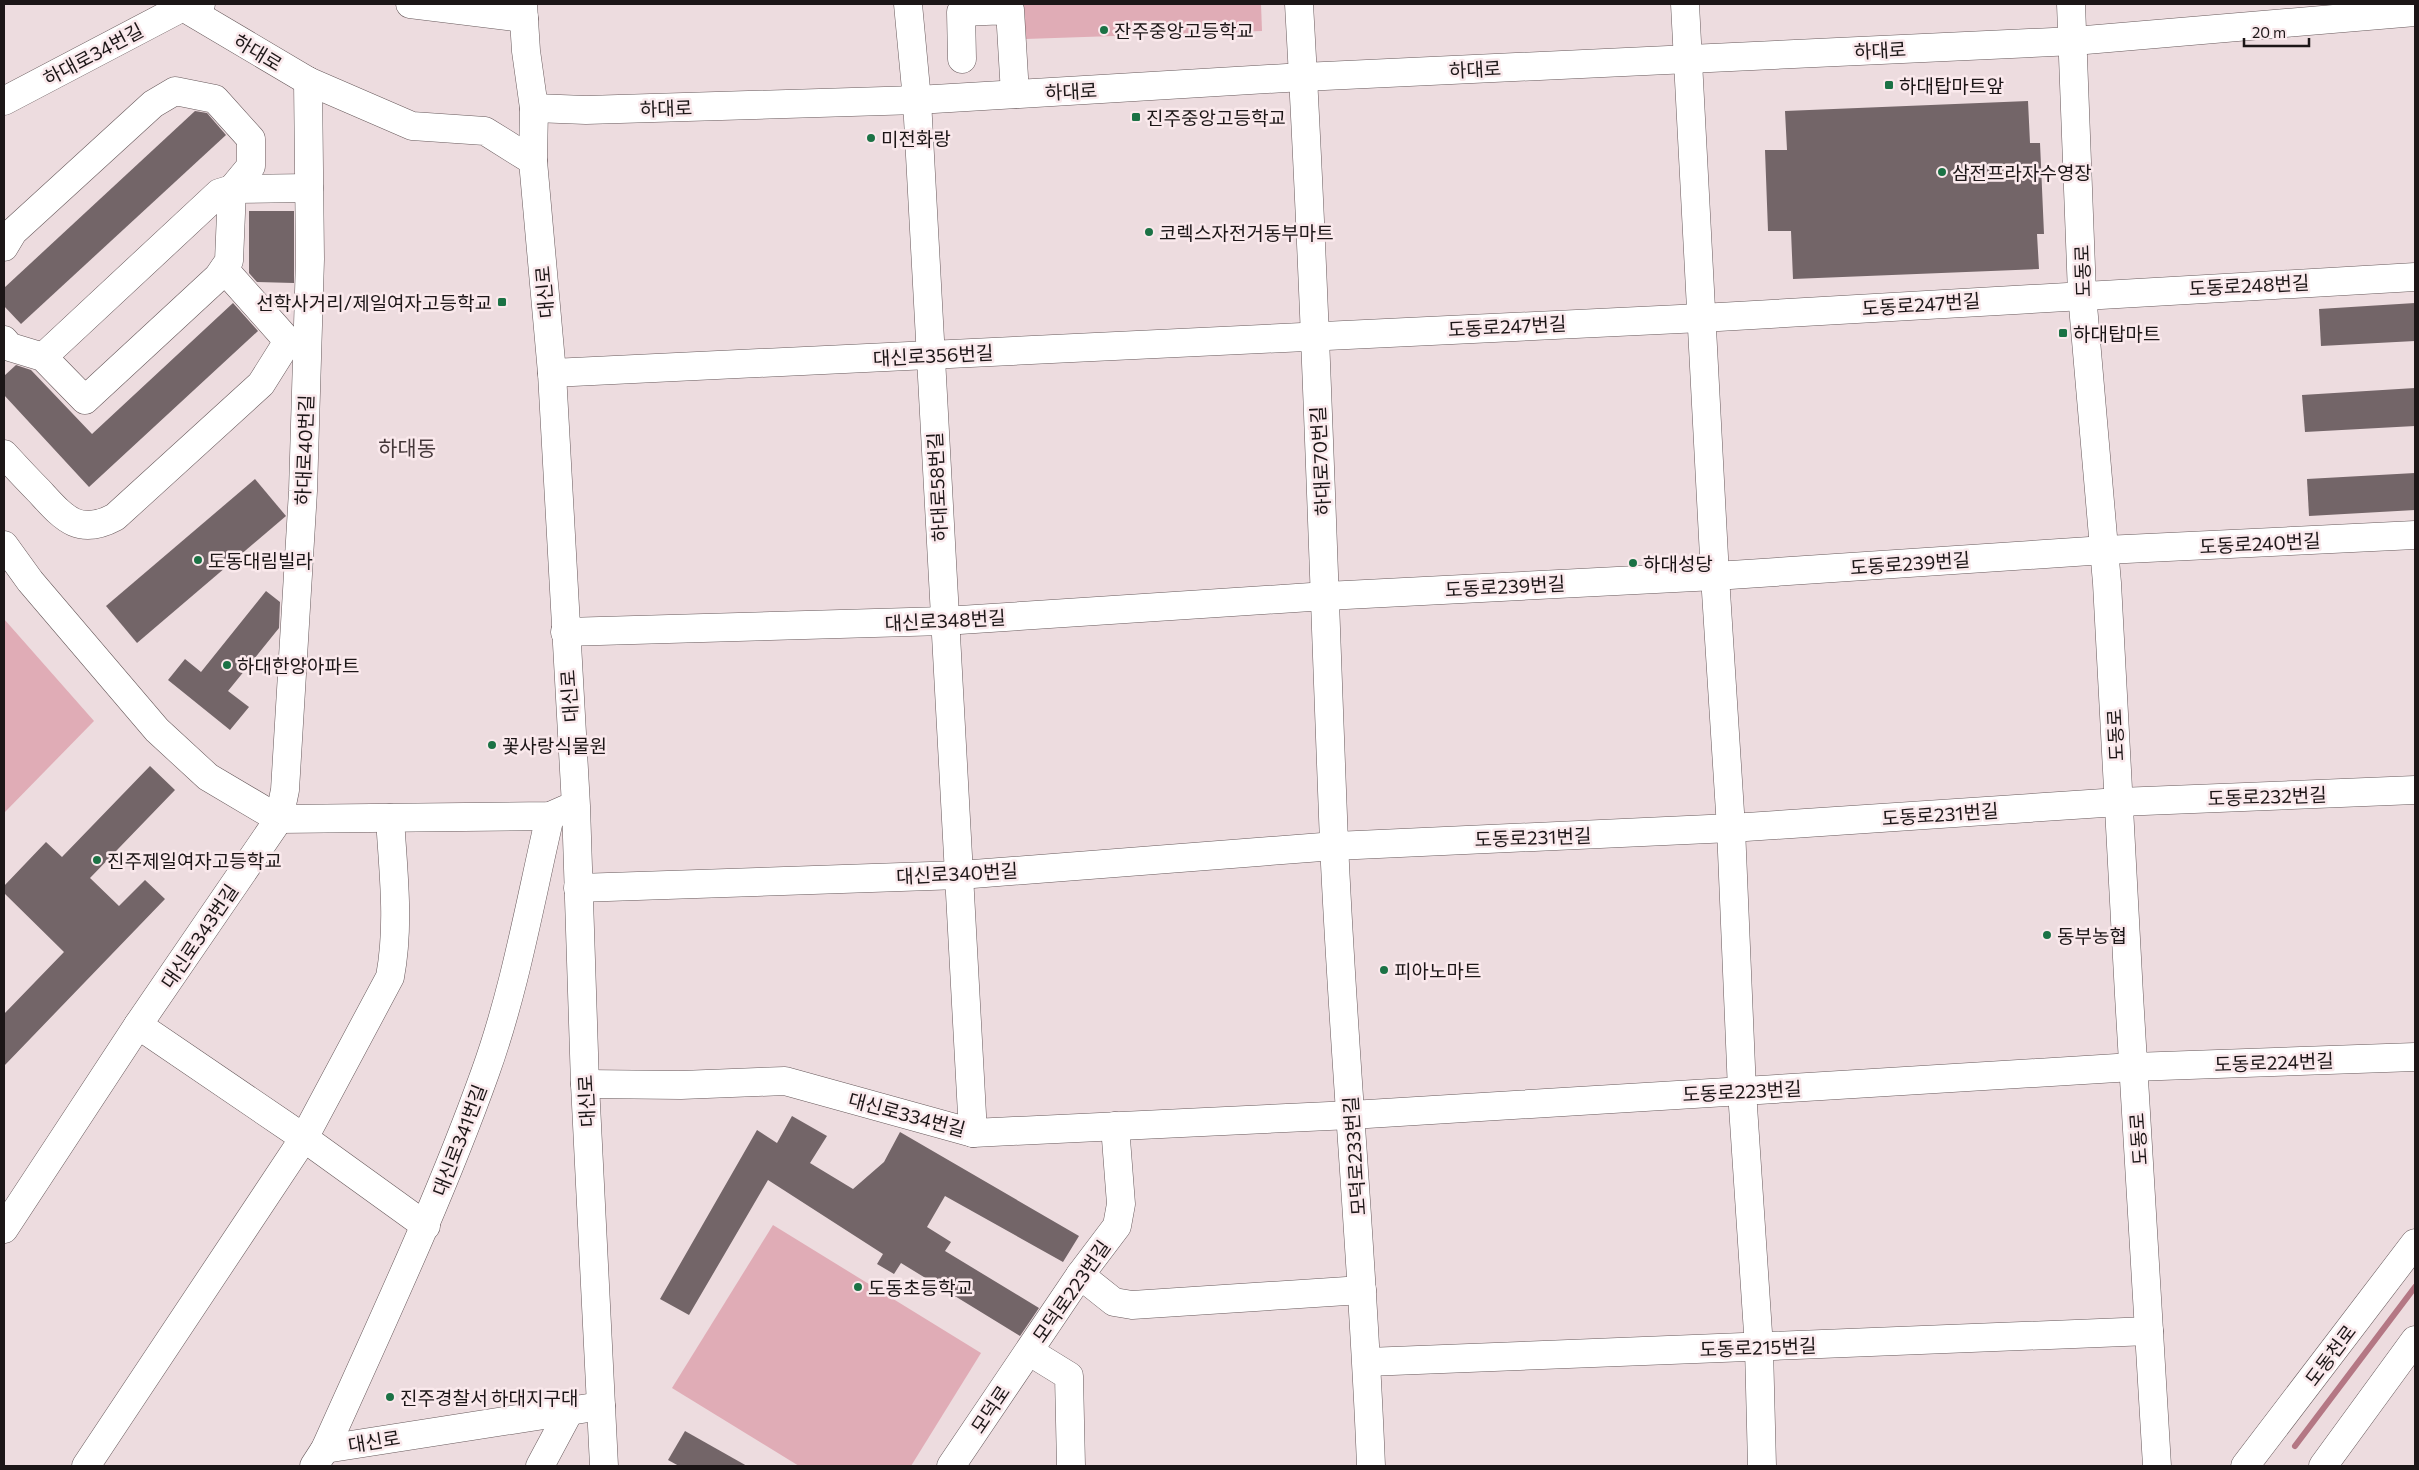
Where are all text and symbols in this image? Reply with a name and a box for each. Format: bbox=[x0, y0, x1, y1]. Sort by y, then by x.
scale bar bbox=[2244, 15, 2309, 47]
street label: 하대로34번길 bbox=[39, 18, 147, 90]
place label: 잔주중앙고등학교 bbox=[1114, 19, 1254, 42]
text: 20 m bbox=[2252, 23, 2286, 41]
marker: 잔주중앙고등학교 bbox=[1098, 24, 1110, 36]
street label: 하대로 bbox=[230, 29, 286, 75]
street label: 하대로 bbox=[1853, 37, 1907, 63]
street label: 하대로 bbox=[1448, 56, 1502, 82]
place label: 하대탑마트앞 bbox=[1899, 74, 2004, 97]
street label: 하대로 bbox=[1044, 78, 1098, 104]
marker: 하대탑마트앞 bbox=[1883, 79, 1895, 91]
street label: 하대로 bbox=[639, 96, 693, 120]
place label: 진주중앙고등학교 bbox=[1146, 106, 1286, 129]
marker: 진주중앙고등학교 bbox=[1130, 111, 1142, 123]
place label: 미전화랑 bbox=[881, 127, 951, 150]
marker: 미전화랑 bbox=[865, 132, 877, 144]
place label: 삼전프라자수영장 bbox=[1952, 161, 2092, 184]
marker: 삼전프라자수영장 bbox=[1936, 166, 1948, 178]
place label: 코렉스자전거동부마트 bbox=[1159, 221, 1334, 244]
marker: 코렉스자전거동부마트 bbox=[1143, 226, 1155, 238]
street label: 도동로 bbox=[2070, 244, 2094, 298]
street label: 대신로 bbox=[530, 265, 558, 319]
street label: 도동로248번길 bbox=[2188, 270, 2310, 300]
street label: 도동로247번길 bbox=[1861, 288, 1981, 320]
place label: 선학사거리/제일여자고등학교 bbox=[256, 291, 492, 314]
marker: 선학사거리/제일여자고등학교 bbox=[496, 296, 508, 308]
street label: 도동로247번길 bbox=[1447, 311, 1567, 341]
place label: 하대탑마트 bbox=[2073, 322, 2160, 345]
marker: 하대탑마트 bbox=[2057, 327, 2069, 339]
street label: 대신로356번길 bbox=[872, 340, 994, 370]
street label: 하대로40번길 bbox=[291, 394, 317, 506]
street label: 하대로70번길 bbox=[1306, 406, 1334, 516]
street label: 하대로58번길 bbox=[923, 432, 951, 542]
district label: 하대동 bbox=[378, 435, 436, 460]
street label: 도동로240번길 bbox=[2199, 528, 2321, 558]
street label: 도동로239번길 bbox=[1849, 547, 1971, 579]
place label: 도동대림빌라 bbox=[208, 549, 313, 572]
place label: 하대성당 bbox=[1643, 552, 1713, 575]
marker: 도동대림빌라 bbox=[192, 554, 204, 566]
marker: 하대성당 bbox=[1627, 557, 1639, 569]
street label: 도동로239번길 bbox=[1444, 571, 1566, 601]
street label: 대신로348번길 bbox=[884, 605, 1006, 635]
place label: 하대한양아파트 bbox=[237, 654, 359, 677]
marker: 하대한양아파트 bbox=[221, 659, 233, 671]
street label: 대신로 bbox=[556, 669, 582, 723]
street label: 도동로 bbox=[2102, 708, 2128, 762]
place label: 꽃사랑식물원 bbox=[502, 734, 607, 757]
marker: 꽃사랑식물원 bbox=[486, 739, 498, 751]
street label: 도동로232번길 bbox=[2207, 782, 2327, 810]
street label: 도동로231번길 bbox=[1881, 798, 1999, 830]
street label: 도동로231번길 bbox=[1474, 823, 1592, 851]
place label: 진주제일여자고등학교 bbox=[107, 849, 282, 872]
marker: 진주제일여자고등학교 bbox=[91, 854, 103, 866]
street label: 대신로340번길 bbox=[895, 858, 1019, 888]
street label: 대신로343번길 bbox=[156, 880, 242, 992]
place label: 동부농협 bbox=[2057, 924, 2127, 947]
marker: 동부농협 bbox=[2041, 929, 2053, 941]
place label: 피아노마트 bbox=[1394, 959, 1481, 982]
marker: 피아노마트 bbox=[1378, 964, 1390, 976]
street label: 도동로224번길 bbox=[2214, 1048, 2334, 1076]
street label: 대신로 bbox=[573, 1074, 599, 1128]
street label: 도동로223번길 bbox=[1682, 1076, 1802, 1106]
street label: 대신로341번길 bbox=[427, 1081, 491, 1199]
street label: 대신로334번길 bbox=[846, 1087, 968, 1141]
street label: 모덕로233번길 bbox=[1338, 1096, 1370, 1216]
street label: 도동로 bbox=[2125, 1112, 2151, 1166]
street label: 모덕로223번길 bbox=[1027, 1236, 1115, 1346]
place label: 도동초등학교 bbox=[868, 1276, 973, 1299]
marker: 도동초등학교 bbox=[852, 1281, 864, 1293]
street label: 도동천로 bbox=[2300, 1320, 2360, 1390]
street label: 도동로215번길 bbox=[1699, 1333, 1817, 1361]
street label: 모덕로 bbox=[966, 1381, 1014, 1437]
place label: 진주경찰서 하대지구대 bbox=[400, 1386, 578, 1409]
marker: 진주경찰서 하대지구대 bbox=[384, 1391, 396, 1403]
street label: 대신로 bbox=[346, 1426, 402, 1456]

